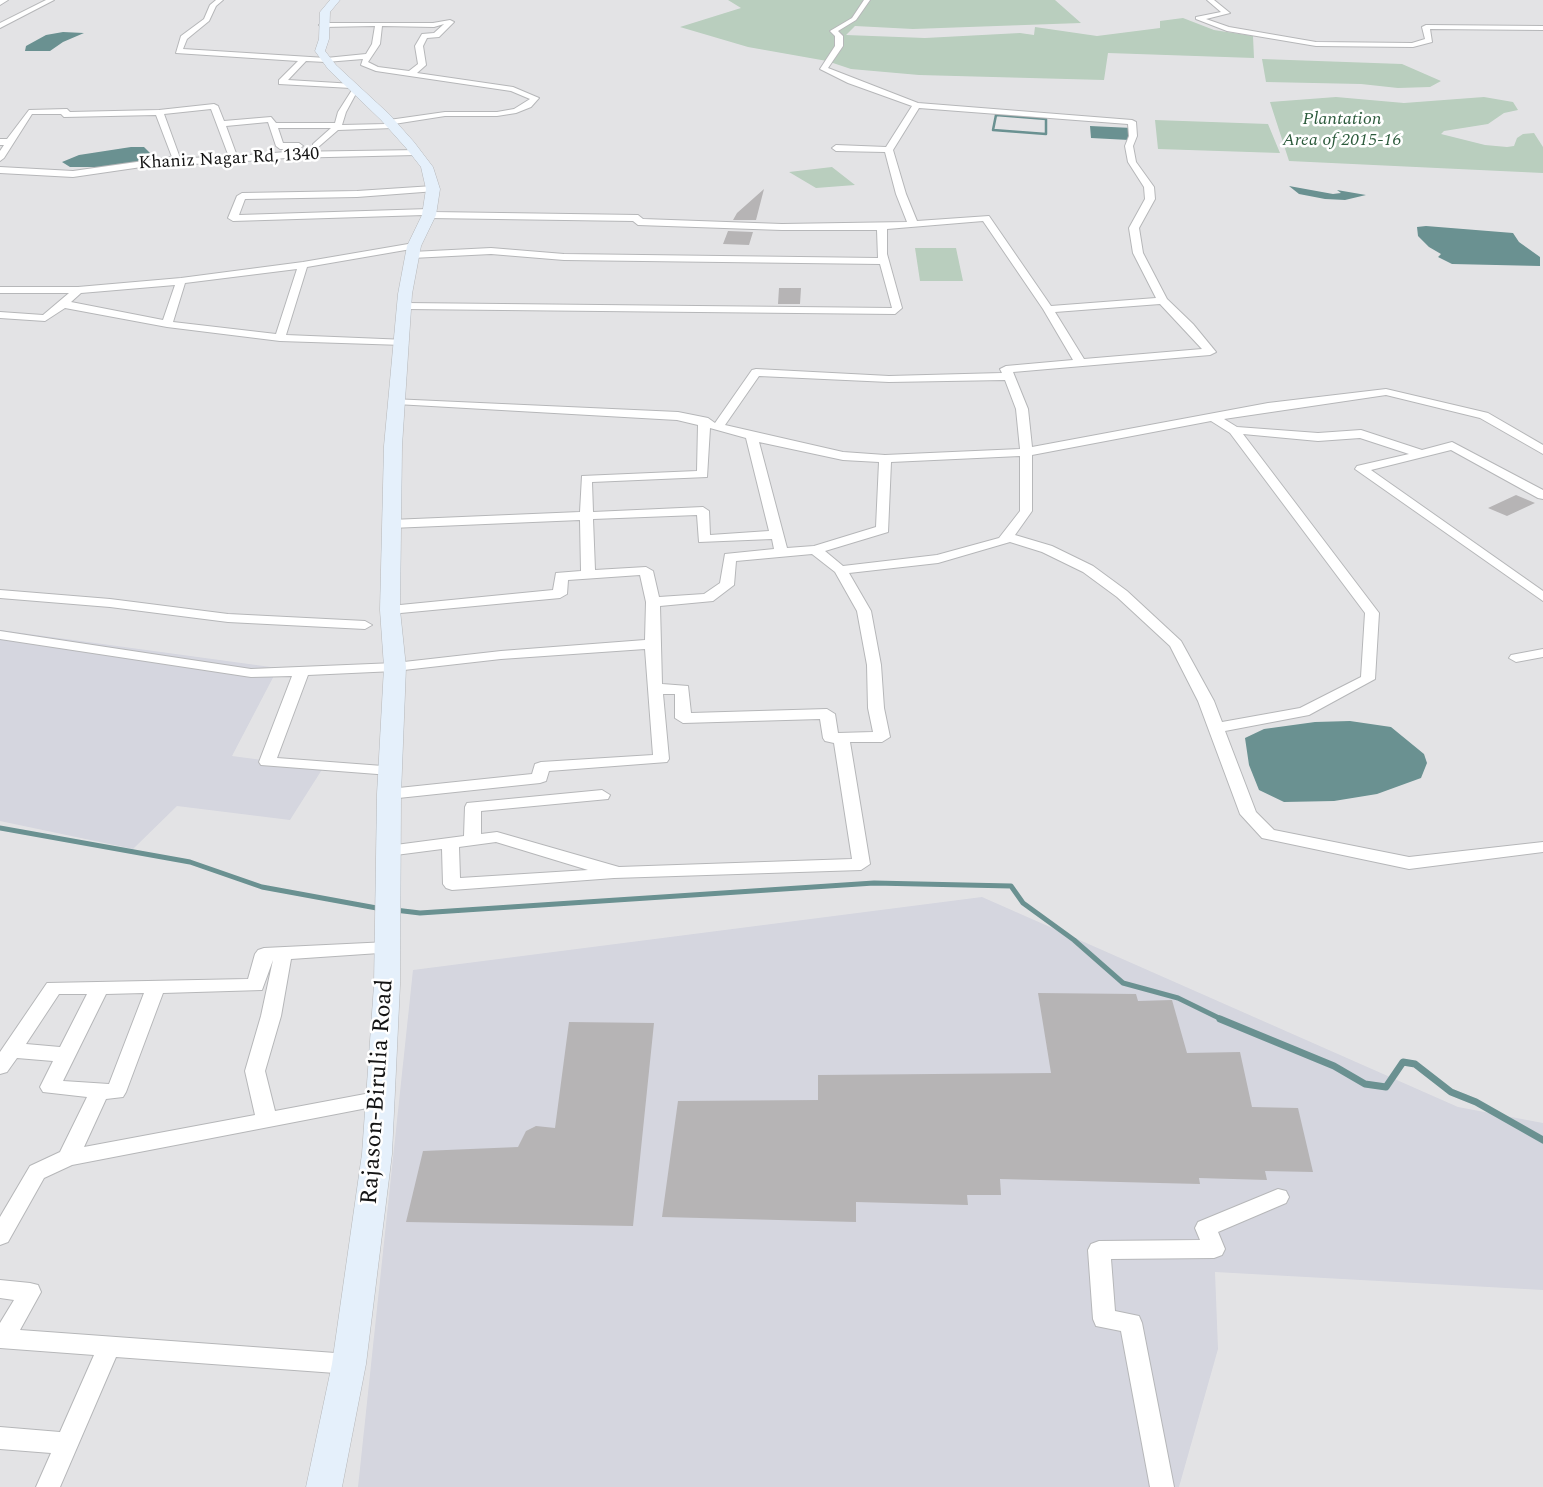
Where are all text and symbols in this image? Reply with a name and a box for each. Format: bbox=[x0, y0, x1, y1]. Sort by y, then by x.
park label: Plantation Area of 2015-16 bbox=[1282, 109, 1402, 152]
street label: Khaniz Nagar Rd, 1340 bbox=[138, 144, 320, 176]
street label: Rajason-Birulia Road bbox=[357, 978, 401, 1206]

